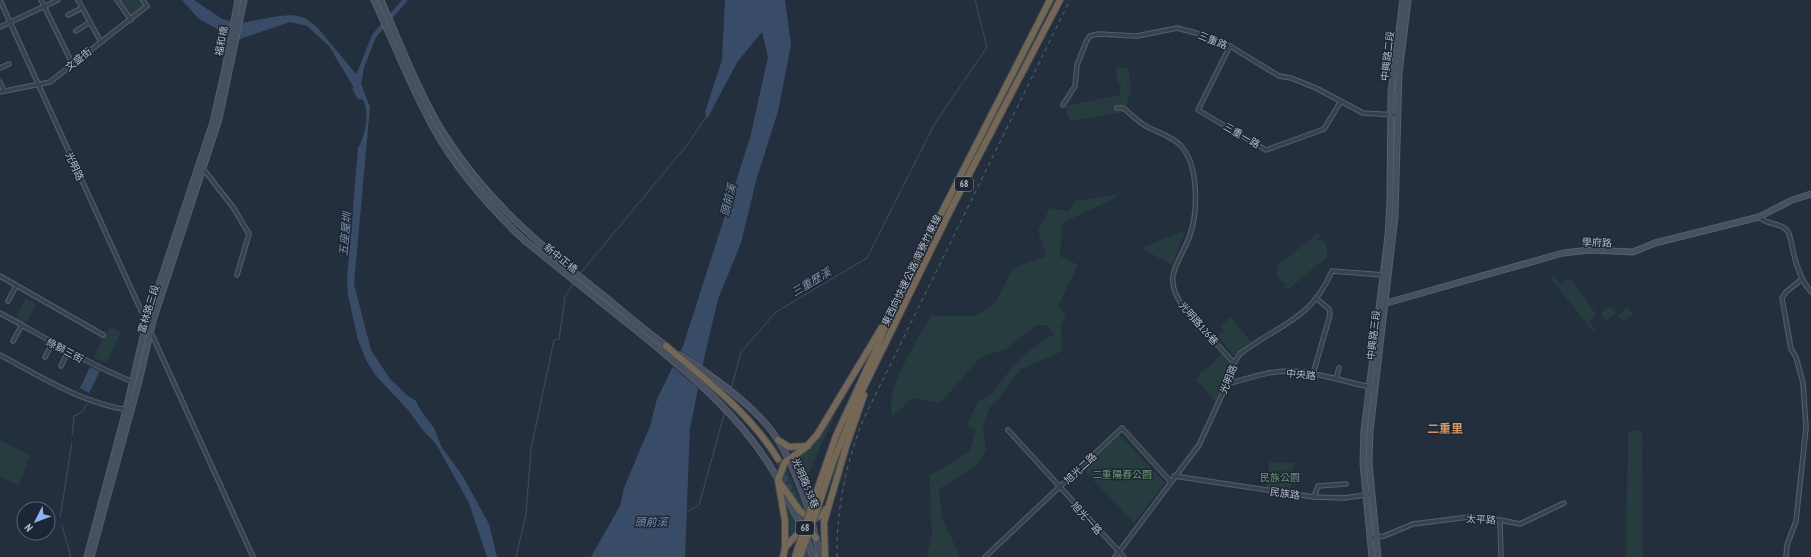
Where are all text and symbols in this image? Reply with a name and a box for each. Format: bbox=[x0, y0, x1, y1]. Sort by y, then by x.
street label: 福和橋 bbox=[212, 25, 231, 57]
street label: 三重路 bbox=[1196, 29, 1229, 52]
street label: 中興路二段 bbox=[1378, 30, 1397, 82]
street label: 文盛街 bbox=[62, 45, 94, 74]
street label: 三重一路 bbox=[1221, 120, 1262, 151]
street label: 光明路 bbox=[63, 150, 87, 183]
road number: 68 bbox=[955, 177, 973, 191]
water label: 頭前溪 bbox=[717, 180, 739, 218]
water label: 五座屋圳 bbox=[336, 209, 354, 257]
street label: 東西向快速公路 南寮竹東線 bbox=[879, 212, 944, 328]
street label: 學府路 bbox=[1582, 235, 1612, 250]
street label: 新中正橋 bbox=[541, 241, 580, 276]
water label: 三重歷溪 bbox=[789, 264, 835, 299]
street label: 富林路三段 bbox=[135, 283, 162, 335]
street label: 光明路126巷 bbox=[1176, 299, 1221, 348]
street label: 中興路三段 bbox=[1364, 309, 1383, 361]
street label: 綠獅三街 bbox=[44, 335, 85, 366]
street label: 光明路 bbox=[1217, 363, 1240, 396]
street label: 中央路 bbox=[1285, 366, 1317, 383]
district label: 二重里 bbox=[1427, 421, 1463, 436]
street label: 旭光二路 bbox=[1061, 450, 1099, 487]
street label: 光明路538巷 bbox=[789, 456, 822, 510]
park label: 二重陽春公園 bbox=[1092, 468, 1152, 481]
park label: 民族公園 bbox=[1260, 471, 1300, 484]
street label: 民族路 bbox=[1269, 485, 1301, 502]
street label: 旭光一路 bbox=[1068, 499, 1105, 538]
north arrow bbox=[16, 501, 56, 541]
street label: 太平路 bbox=[1466, 512, 1496, 527]
water label: 頭前溪 bbox=[635, 515, 669, 529]
text: N bbox=[21, 521, 36, 535]
road number: 68 bbox=[796, 521, 814, 535]

